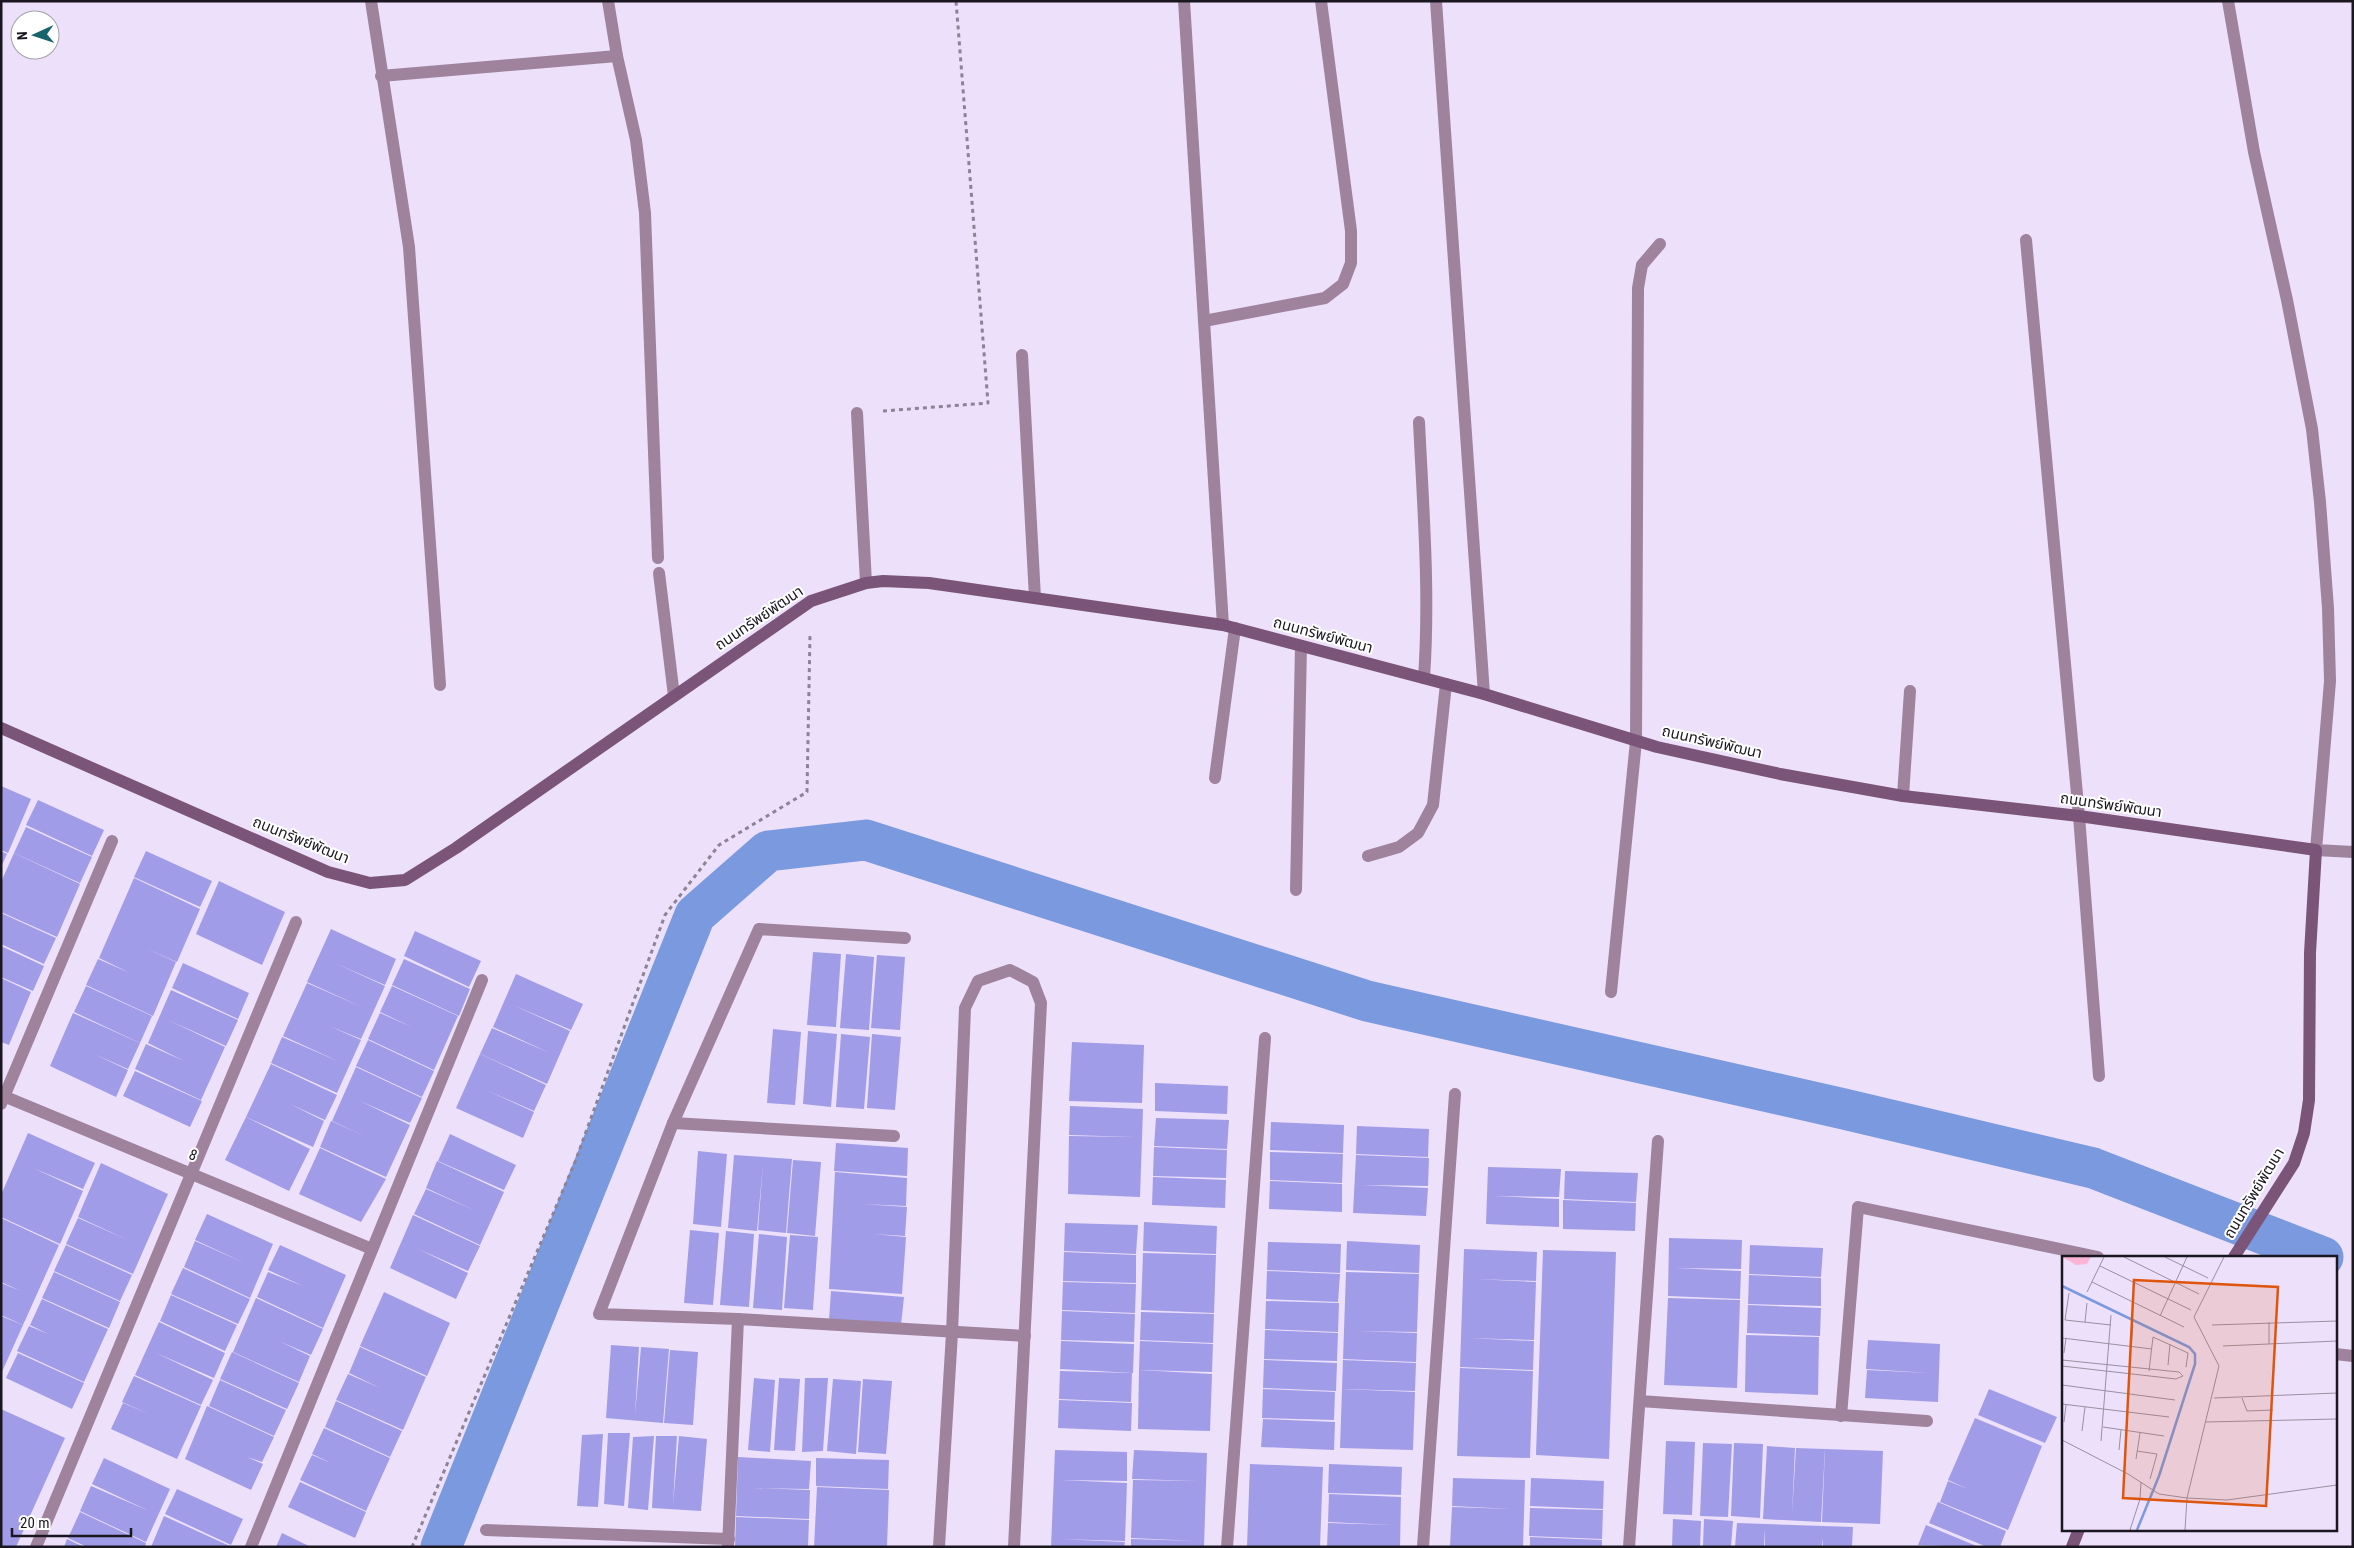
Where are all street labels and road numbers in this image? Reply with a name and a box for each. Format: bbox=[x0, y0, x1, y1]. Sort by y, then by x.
street label: ถนนทรัพย์พัฒนา bbox=[711, 582, 807, 654]
street label: ถนนทรัพย์พัฒนา bbox=[1271, 613, 1375, 657]
street label: ถนนทรัพย์พัฒนา bbox=[1660, 722, 1764, 762]
street label: ถนนทรัพย์พัฒนา bbox=[2059, 789, 2163, 821]
street label: ถนนทรัพย์พัฒนา bbox=[250, 812, 352, 868]
street label: ถนนทรัพย์พัฒนา bbox=[2220, 1144, 2288, 1242]
street label: 8 bbox=[186, 1145, 200, 1165]

